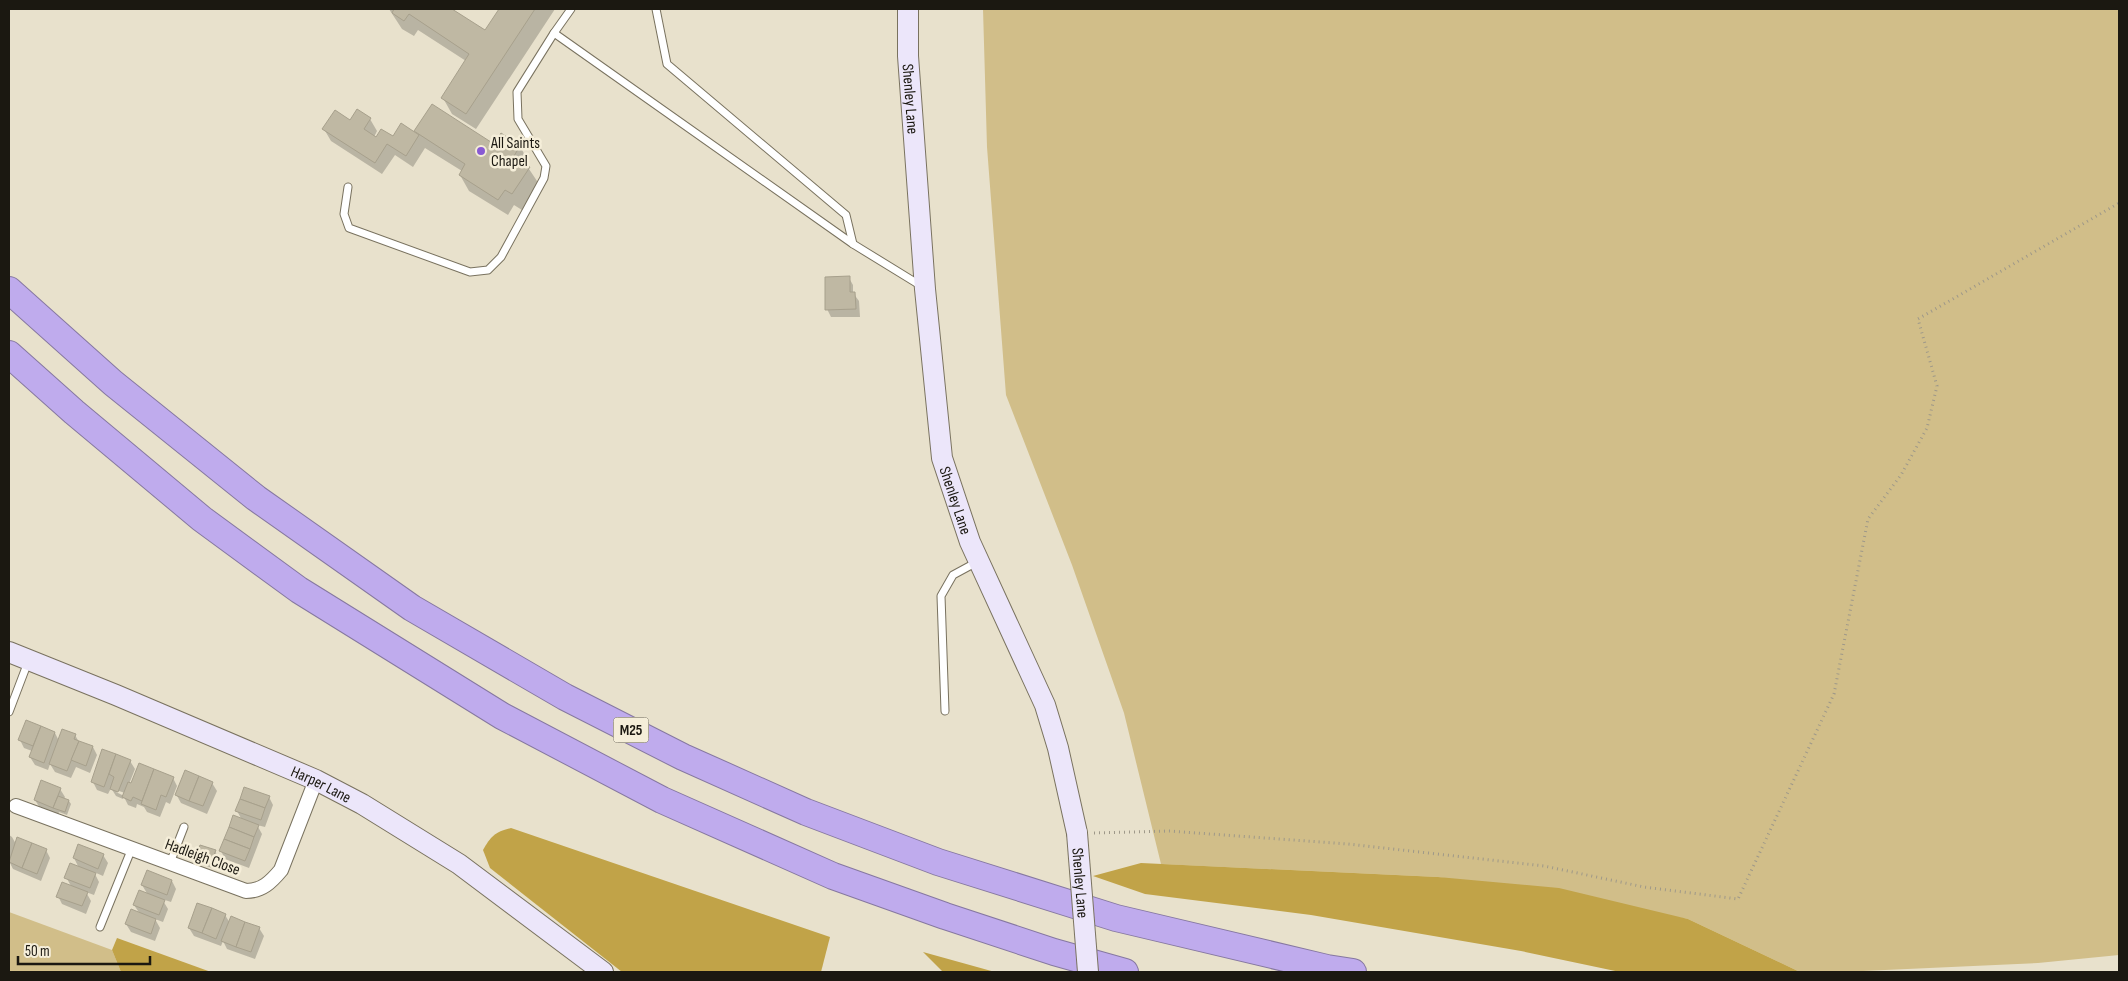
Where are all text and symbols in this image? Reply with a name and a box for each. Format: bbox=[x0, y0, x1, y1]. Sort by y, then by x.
street label: Shenley Lane bbox=[898, 63, 922, 135]
place label: All Saints Chapel bbox=[490, 134, 540, 171]
marker: All Saints Chapel bbox=[475, 145, 487, 157]
street label: Shenley Lane bbox=[935, 464, 975, 537]
road number: M25 bbox=[614, 718, 648, 742]
street label: Harper Lane bbox=[288, 763, 354, 808]
street label: Hadleigh Close bbox=[162, 835, 243, 880]
street label: Shenley Lane bbox=[1067, 847, 1092, 919]
scale bar bbox=[18, 934, 150, 966]
text: 50 m bbox=[25, 942, 50, 961]

